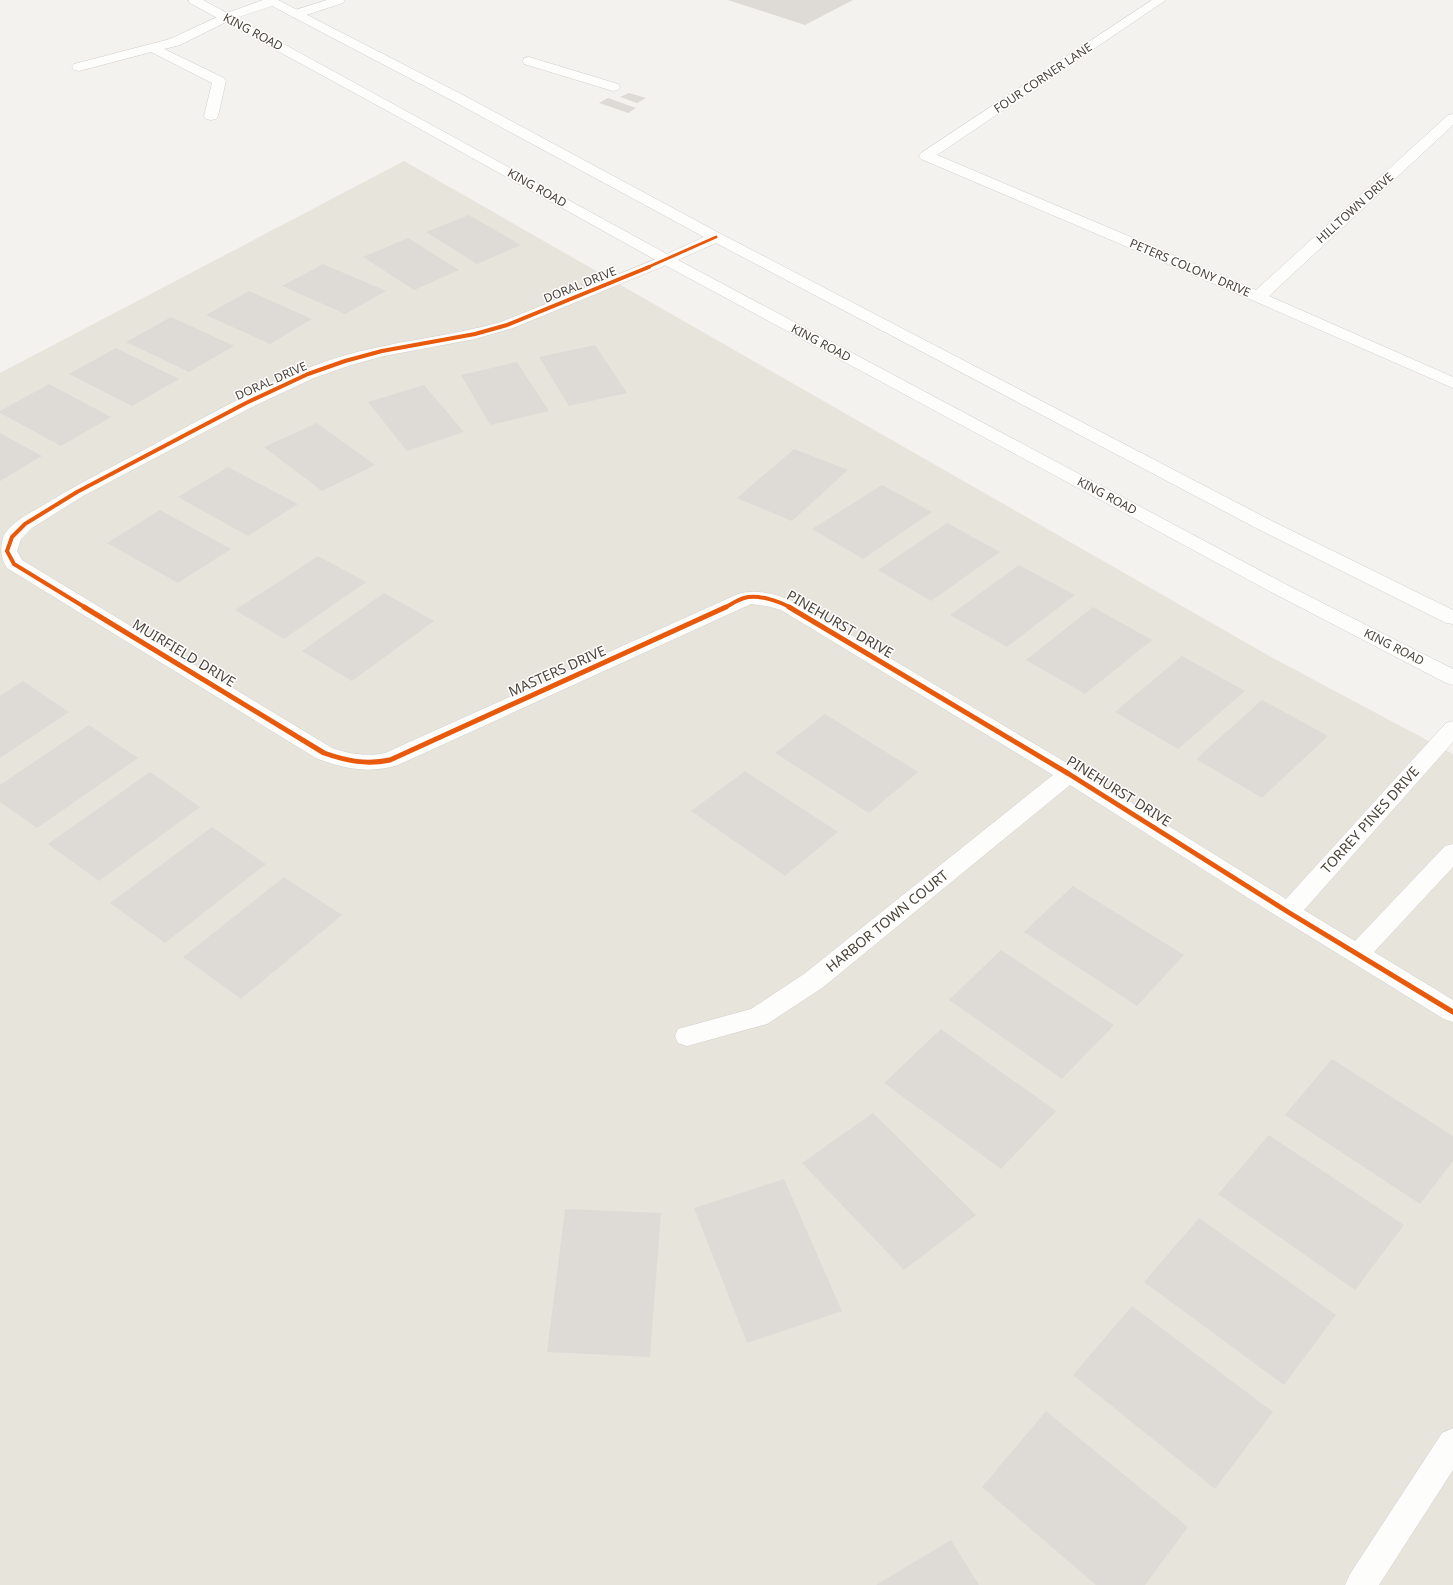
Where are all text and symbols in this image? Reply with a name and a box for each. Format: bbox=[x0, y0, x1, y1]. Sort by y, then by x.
street label: KING ROAD bbox=[220, 9, 286, 55]
street label: FOUR CORNER LANE bbox=[990, 38, 1095, 117]
street label: KING ROAD bbox=[504, 164, 570, 211]
street label: HILLTOWN DRIVE bbox=[1312, 168, 1397, 247]
street label: PETERS COLONY DRIVE bbox=[1127, 234, 1253, 301]
street label: DORAL DRIVE bbox=[541, 262, 619, 307]
street label: KING ROAD bbox=[788, 320, 854, 366]
street label: DORAL DRIVE bbox=[232, 357, 309, 404]
street label: KING ROAD bbox=[1074, 473, 1140, 519]
street label: PINEHURST DRIVE bbox=[784, 585, 897, 662]
street label: MUIRFIELD DRIVE bbox=[129, 614, 239, 691]
street label: KING ROAD bbox=[1361, 624, 1427, 669]
street label: MASTERS DRIVE bbox=[505, 641, 609, 701]
street label: PINEHURST DRIVE bbox=[1063, 751, 1175, 830]
street label: TORREY PINES DRIVE bbox=[1316, 762, 1423, 877]
street label: HARBOR TOWN COURT bbox=[822, 865, 952, 976]

